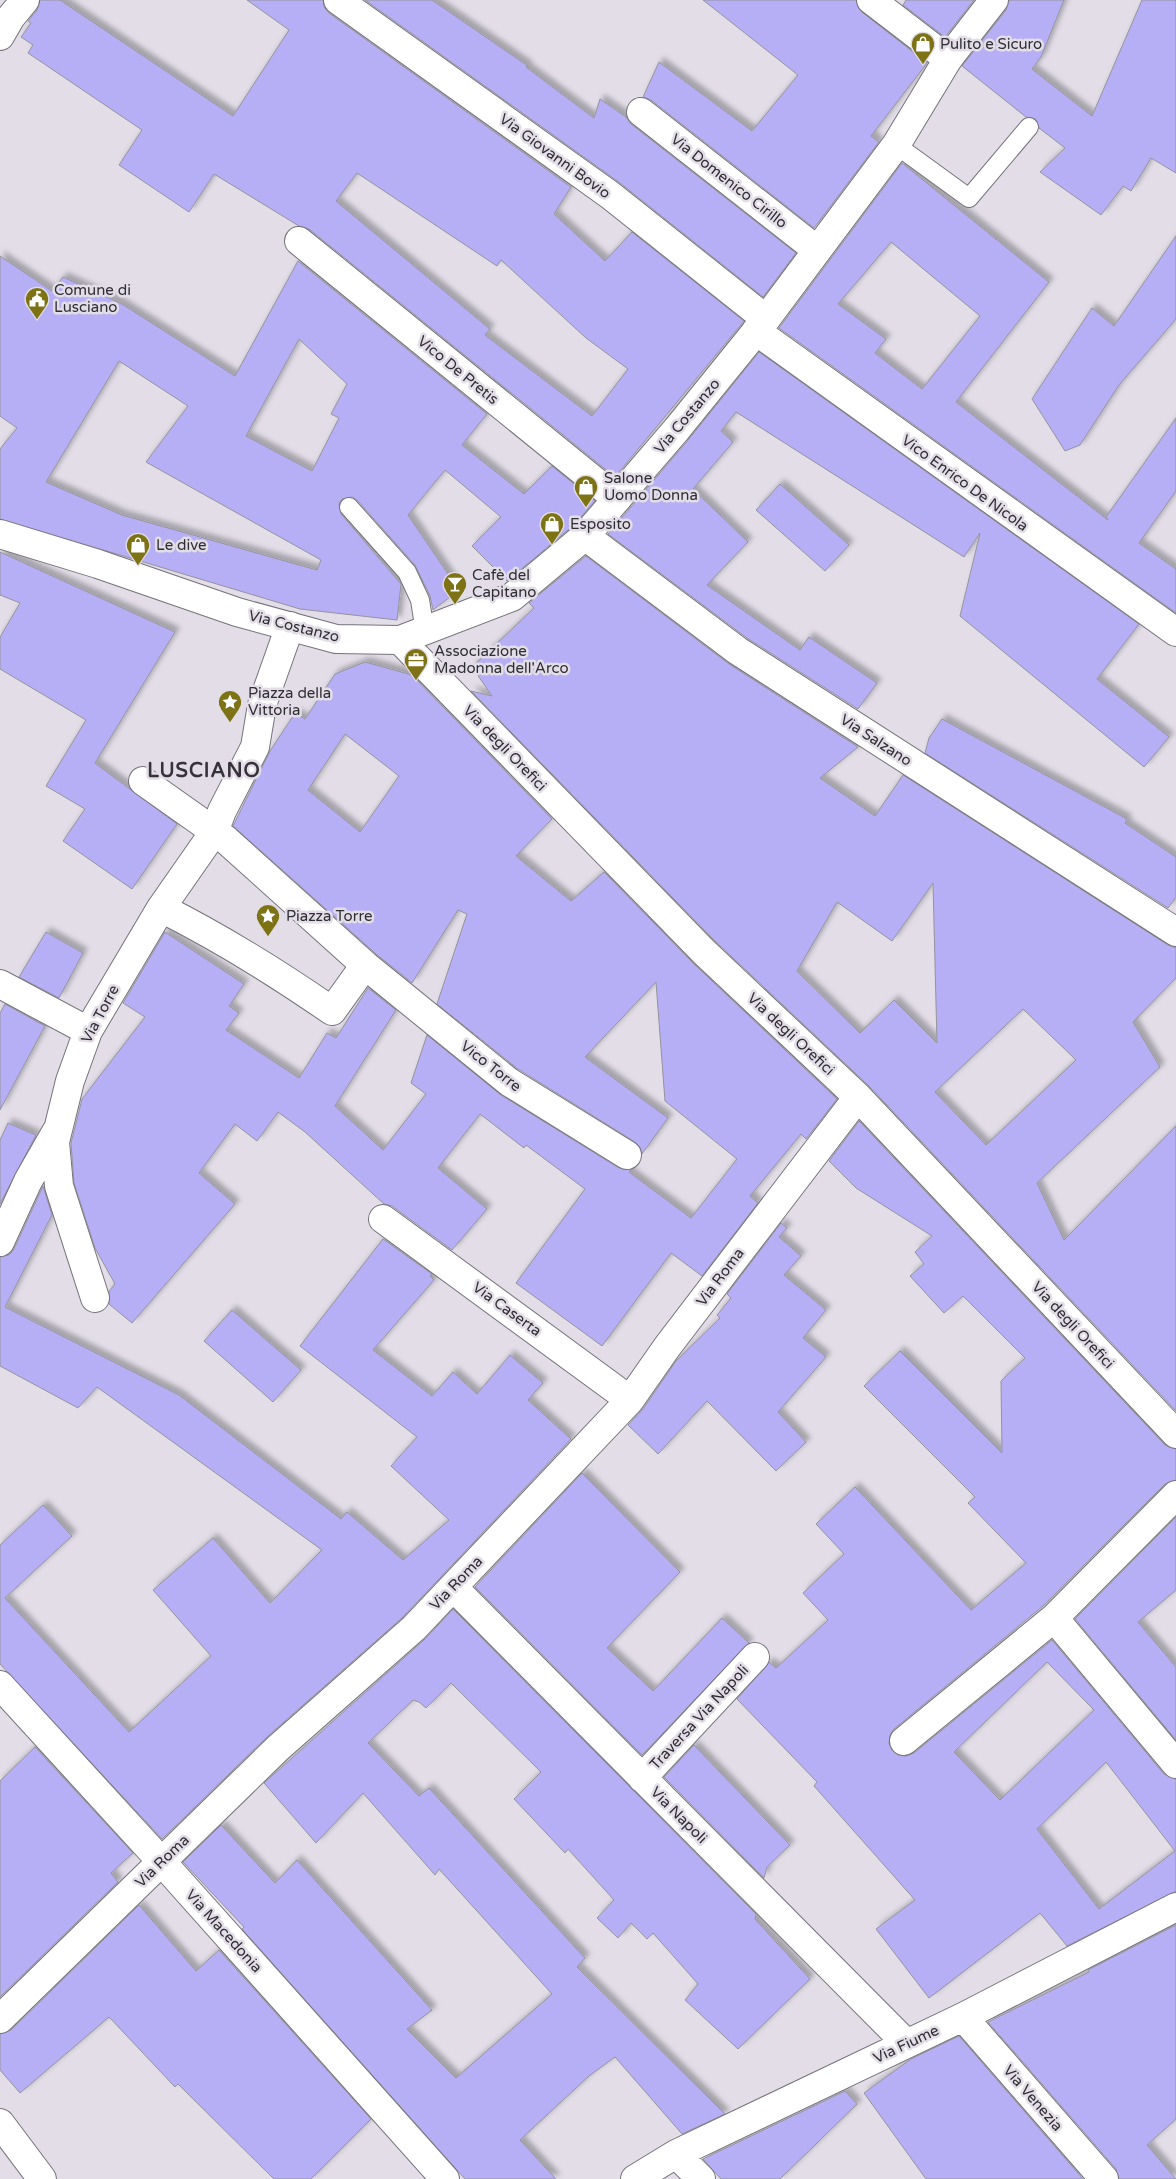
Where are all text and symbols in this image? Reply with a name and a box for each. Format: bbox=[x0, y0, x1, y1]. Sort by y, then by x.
shop icon: Pulito e Sicuro bbox=[910, 31, 936, 65]
place label: Pulito e Sicuro bbox=[940, 35, 1042, 53]
street label: Via Giovanni Bovio bbox=[496, 110, 614, 202]
street label: Via Domenico Cirillo bbox=[667, 130, 791, 232]
place label: Comune di Lusciano bbox=[54, 281, 131, 316]
public building icon: Comune di Lusciano bbox=[24, 286, 50, 320]
street label: Vico De Pretis bbox=[414, 332, 502, 408]
street label: Via Costanzo bbox=[650, 375, 724, 457]
street label: Vico Enrico De Nicola bbox=[898, 431, 1032, 535]
place label: Salone Uomo Donna bbox=[604, 469, 698, 504]
shop icon: Salone Uomo Donna bbox=[573, 474, 599, 508]
shop icon: Esposito bbox=[539, 511, 565, 545]
place label: Esposito bbox=[570, 515, 631, 533]
shop icon: Le dive bbox=[125, 532, 151, 566]
place label: Le dive bbox=[156, 536, 207, 554]
place label: Cafè del Capitano bbox=[472, 566, 536, 601]
bar icon: Cafè del Capitano bbox=[442, 571, 468, 605]
street label: Via Costanzo bbox=[247, 606, 341, 646]
place label: Associazione Madonna dell'Arco bbox=[434, 642, 569, 677]
office icon: Associazione Madonna dell'Arco bbox=[403, 647, 429, 681]
place label: Piazza della Vittoria bbox=[248, 684, 331, 719]
place icon: Piazza della Vittoria bbox=[217, 689, 243, 723]
street label: Via degli Orefici bbox=[459, 701, 551, 795]
street label: Via Salzano bbox=[837, 710, 915, 770]
district label: LUSCIANO bbox=[147, 759, 261, 783]
place icon: Piazza Torre bbox=[255, 903, 281, 937]
place label: Piazza Torre bbox=[286, 907, 372, 925]
street label: Via Torre bbox=[77, 982, 123, 1046]
street label: Via degli Orefici bbox=[744, 989, 838, 1079]
street label: Vico Torre bbox=[457, 1037, 525, 1095]
street label: Via Roma bbox=[692, 1244, 748, 1310]
street label: Via Caserta bbox=[469, 1278, 545, 1340]
street label: Via degli Orefici bbox=[1028, 1278, 1118, 1372]
street label: Via Roma bbox=[426, 1552, 486, 1614]
street label: Traversa Via Napoli bbox=[646, 1661, 752, 1773]
street label: Via Napoli bbox=[647, 1783, 711, 1847]
street label: Via Roma bbox=[131, 1831, 193, 1891]
street label: Via Macedonia bbox=[182, 1886, 266, 1976]
street label: Via Fiume bbox=[870, 2021, 942, 2067]
street label: Via Venezia bbox=[999, 2061, 1067, 2135]

